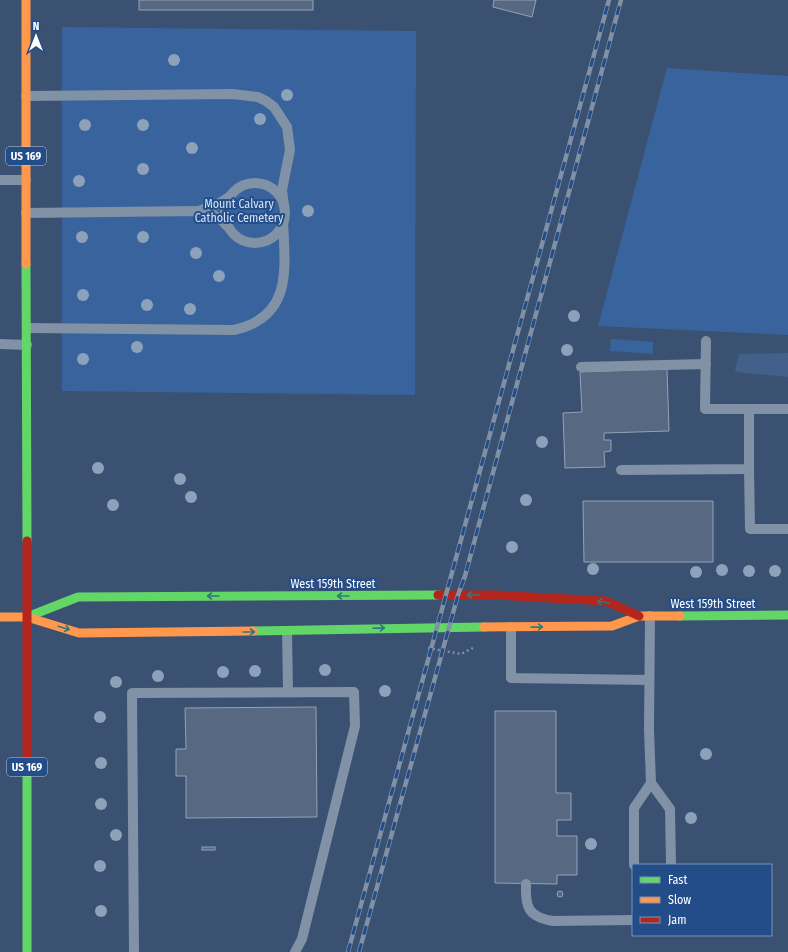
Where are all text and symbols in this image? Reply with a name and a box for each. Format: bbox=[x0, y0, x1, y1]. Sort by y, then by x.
north arrow bbox=[16, 16, 56, 56]
text: N bbox=[33, 20, 39, 33]
road number: US 169 bbox=[6, 147, 46, 165]
park label: Mount Calvary Catholic Cemetery bbox=[195, 197, 284, 225]
street label: West 159th Street bbox=[290, 577, 376, 591]
one-way arrow bbox=[467, 591, 480, 599]
one-way arrow bbox=[207, 592, 220, 600]
one-way arrow bbox=[337, 592, 350, 600]
one-way arrow bbox=[597, 597, 610, 605]
street label: West 159th Street bbox=[670, 597, 756, 611]
one-way arrow bbox=[530, 623, 543, 631]
one-way arrow bbox=[372, 624, 385, 632]
one-way arrow bbox=[57, 625, 70, 632]
one-way arrow bbox=[242, 628, 255, 636]
road number: US 169 bbox=[7, 758, 47, 776]
legend bbox=[632, 864, 772, 936]
text: Fast bbox=[668, 873, 687, 887]
text: Slow bbox=[668, 893, 691, 907]
text: Jam bbox=[668, 913, 686, 927]

